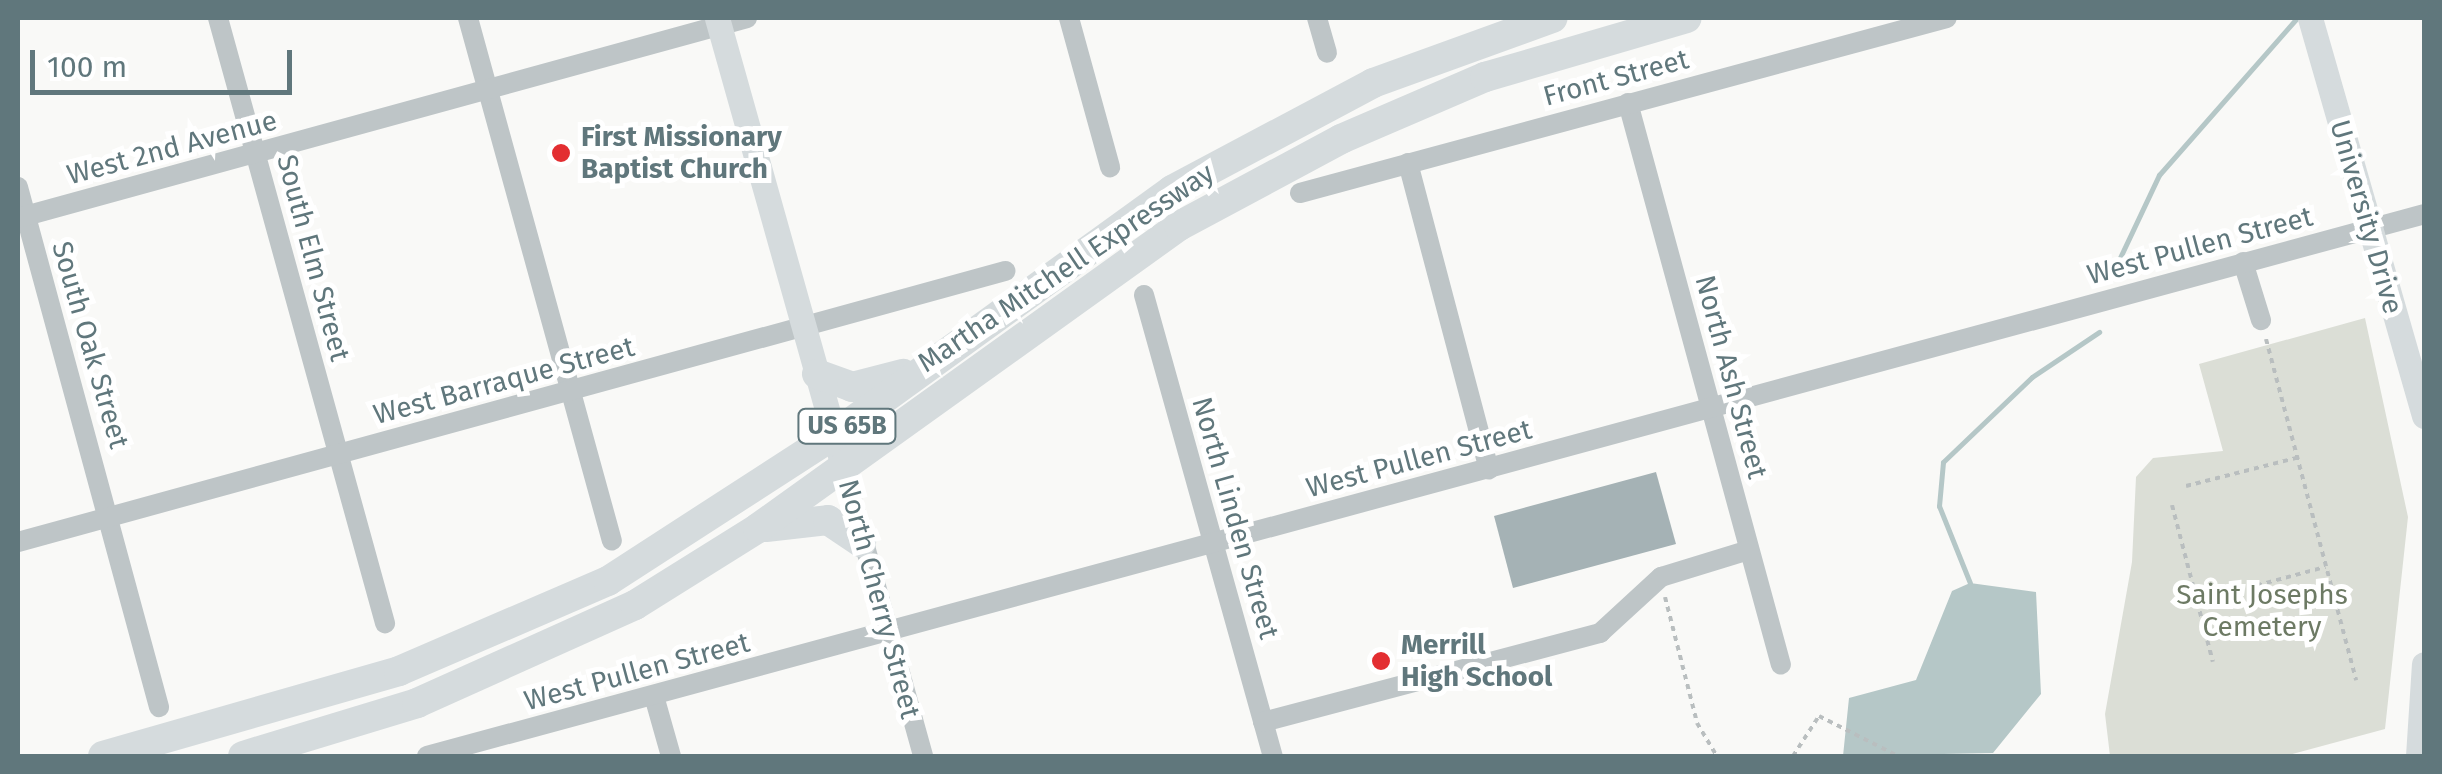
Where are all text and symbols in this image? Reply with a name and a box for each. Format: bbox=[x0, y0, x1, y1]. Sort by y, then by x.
scale bar bbox=[35, 30, 298, 92]
street label: Front Street bbox=[1540, 42, 1692, 114]
text: 100 m bbox=[47, 49, 127, 85]
street label: West 2nd Avenue bbox=[63, 104, 281, 192]
street label: University Drive bbox=[2322, 116, 2410, 318]
place label: First Missionary Baptist Church bbox=[581, 120, 782, 186]
marker: First Missionary Baptist Church bbox=[550, 142, 572, 164]
street label: South Elm Street bbox=[269, 151, 357, 365]
street label: Martha Mitchell Expressway bbox=[912, 156, 1220, 380]
street label: West Pullen Street bbox=[2084, 200, 2316, 292]
street label: South Oak Street bbox=[44, 238, 136, 452]
street label: North Ash Street bbox=[1688, 272, 1774, 482]
street label: West Barraque Street bbox=[370, 330, 638, 432]
street label: North Linden Street bbox=[1184, 393, 1286, 643]
road number: US 65B bbox=[797, 406, 897, 446]
street label: West Pullen Street bbox=[1303, 413, 1535, 505]
street label: North Cherry Street bbox=[831, 476, 927, 722]
park label: Saint Josephs Cemetery bbox=[2176, 578, 2348, 644]
street label: West Pullen Street bbox=[521, 626, 753, 718]
place label: Merrill High School bbox=[1401, 628, 1552, 694]
marker: Merrill High School bbox=[1370, 650, 1392, 672]

